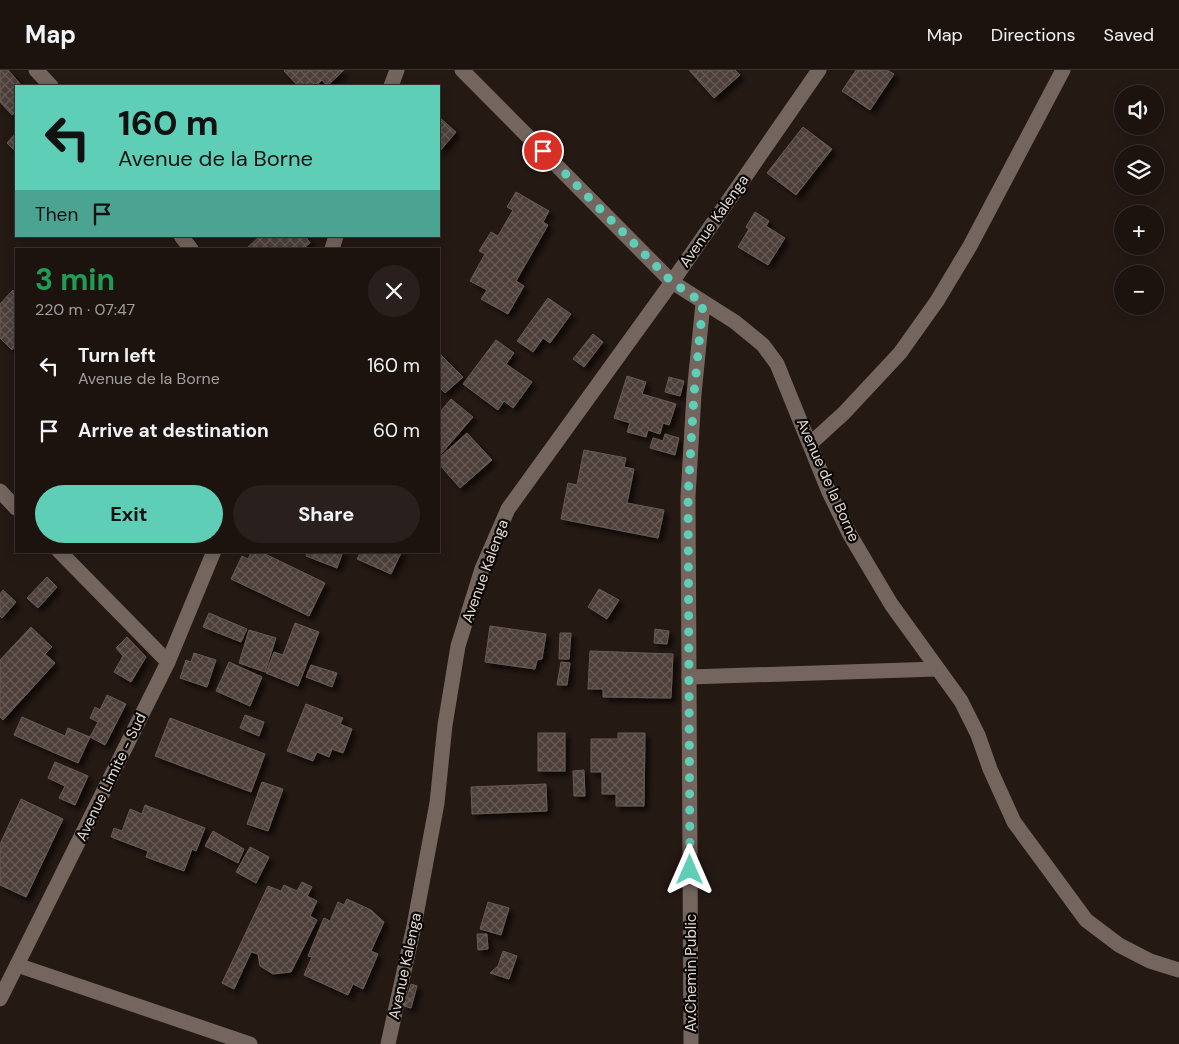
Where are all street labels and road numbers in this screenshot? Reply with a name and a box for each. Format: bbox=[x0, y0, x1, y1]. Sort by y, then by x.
street label: Avenue Kalenga bbox=[675, 171, 753, 271]
street label: Avenue de la Borne bbox=[792, 415, 864, 545]
street label: Avenue Kalenga bbox=[457, 517, 513, 625]
street label: Avenue Limite - Sud bbox=[71, 710, 151, 844]
street label: Avenue Kalenga bbox=[384, 911, 426, 1021]
street label: Av.Chemin Public bbox=[681, 914, 701, 1032]

